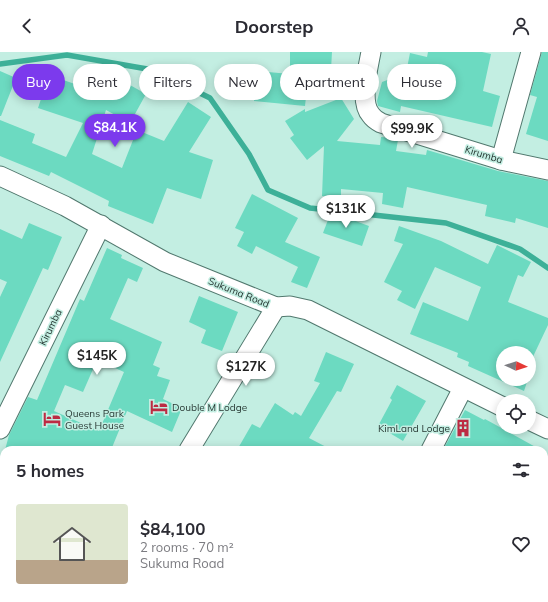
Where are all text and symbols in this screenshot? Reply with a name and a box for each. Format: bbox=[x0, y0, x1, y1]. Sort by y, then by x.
icon: back bbox=[16, 15, 38, 37]
text: Doorstep bbox=[235, 15, 313, 38]
icon: person bbox=[510, 15, 532, 37]
chip: Buy bbox=[12, 64, 65, 100]
chip: Rent bbox=[73, 64, 131, 100]
chip: Filters bbox=[139, 64, 206, 100]
chip: New bbox=[214, 64, 272, 100]
chip: Apartment bbox=[280, 64, 379, 100]
chip: House bbox=[387, 64, 456, 100]
pin: $84.1K bbox=[82, 114, 148, 148]
pin: $99.9K bbox=[379, 115, 445, 149]
text: $84.1K bbox=[93, 119, 137, 135]
text: $99.9K bbox=[390, 120, 434, 136]
street label: Kirumba bbox=[463, 143, 504, 166]
pin: $131K bbox=[318, 195, 374, 229]
text: $131K bbox=[326, 200, 366, 216]
street label: Sukuma Road bbox=[206, 274, 271, 311]
street label: Kirumba bbox=[36, 307, 65, 348]
pin: $145K bbox=[69, 342, 125, 376]
north arrow bbox=[496, 346, 536, 386]
map controls bbox=[496, 346, 536, 434]
text: $145K bbox=[77, 347, 117, 363]
pin: $127K bbox=[218, 353, 274, 387]
text: $127K bbox=[226, 358, 266, 374]
button: locate bbox=[496, 394, 536, 434]
hotel icon: Double M Lodge bbox=[149, 397, 169, 417]
place label: Double M Lodge bbox=[172, 401, 247, 414]
place label: Queens Park Guest House bbox=[65, 407, 125, 432]
hotel icon: Queens Park Guest House bbox=[42, 409, 62, 429]
building icon: KimLand Lodge bbox=[453, 418, 473, 438]
place label: KimLand Lodge bbox=[378, 422, 450, 435]
icon: filters bbox=[510, 459, 532, 481]
text: 5 homes bbox=[16, 460, 84, 481]
text: $84,100 bbox=[140, 518, 205, 539]
icon: home bbox=[48, 520, 96, 568]
icon: heart bbox=[510, 533, 532, 555]
text: 2 rooms · 70 m² bbox=[140, 539, 234, 555]
text: Sukuma Road bbox=[140, 555, 224, 571]

